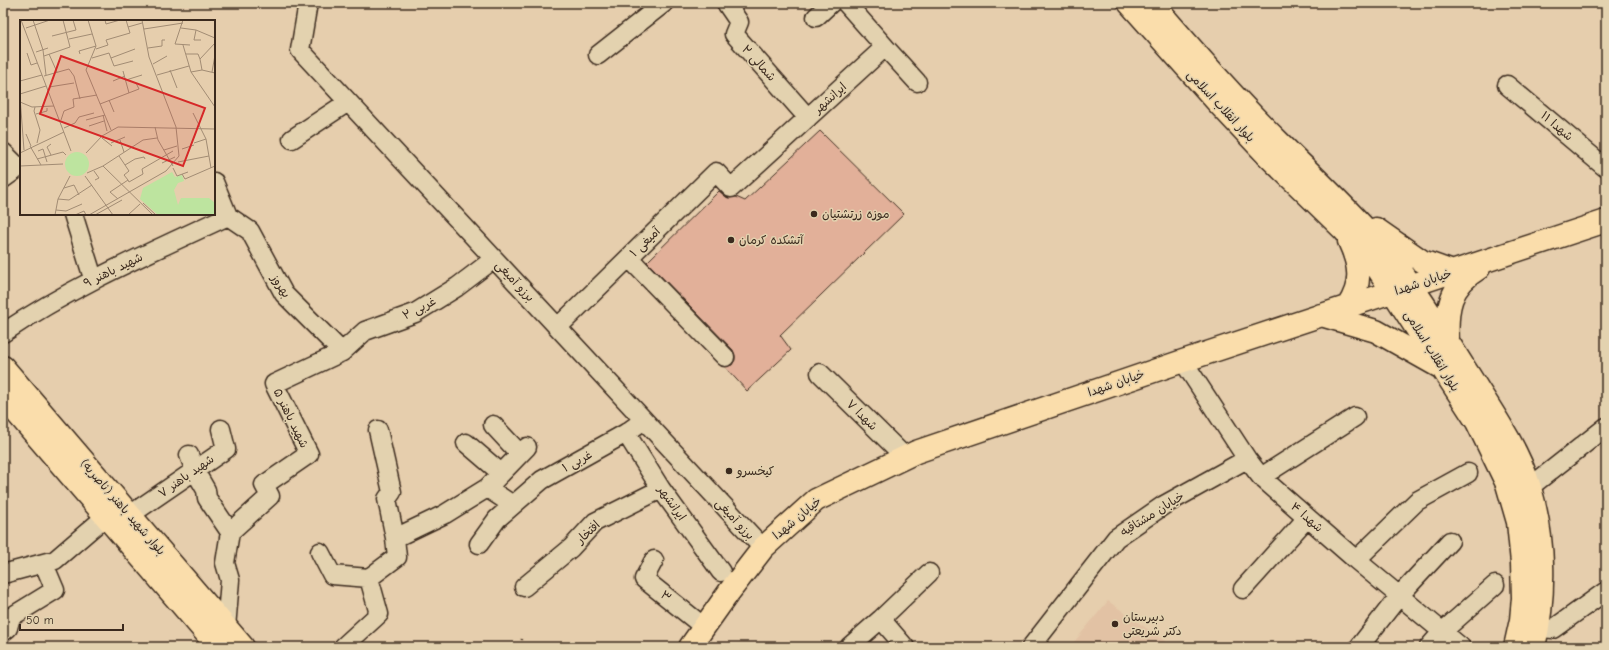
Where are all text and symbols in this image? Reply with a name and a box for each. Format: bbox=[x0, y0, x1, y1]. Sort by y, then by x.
inset map bbox=[20, 20, 215, 215]
street label: ۲ شمالی bbox=[738, 42, 779, 85]
street label: بلوار انقلاب اسلامی bbox=[1183, 67, 1258, 145]
street label: ایرانشهر bbox=[810, 80, 849, 117]
street label: شهدا ۱۱ bbox=[1538, 108, 1576, 144]
place label: موزه زرتشتیان bbox=[822, 207, 890, 221]
marker: موزه زرتشتیان bbox=[809, 209, 819, 219]
street label: آمیغی ۱ bbox=[627, 224, 664, 260]
place label: آتشکده کرمان bbox=[739, 233, 804, 247]
marker: آتشکده کرمان bbox=[726, 235, 736, 245]
street label: شهید باهنر ۹ bbox=[81, 250, 145, 291]
street label: برزو آمیغی bbox=[492, 258, 537, 305]
street label: خیابان شهدا bbox=[1393, 266, 1454, 299]
street label: بهروز bbox=[267, 271, 294, 301]
street label: ۲ غربی bbox=[400, 294, 439, 323]
street label: بلوار انقلاب اسلامی bbox=[1401, 308, 1463, 395]
street label: خیابان شهدا bbox=[1086, 367, 1146, 400]
street label: شهید باهنر ۵ bbox=[270, 386, 311, 451]
street label: شهدا ۷ bbox=[844, 397, 880, 433]
street label: ۱ غربی bbox=[560, 447, 595, 476]
street label: شهید باهنر ۷ bbox=[155, 452, 217, 501]
street label: بلوار شهید باهنر (ناصریه) bbox=[77, 456, 168, 558]
place label: کیخسرو bbox=[736, 464, 774, 479]
marker: کیخسرو bbox=[724, 466, 734, 476]
street label: ایرانشهر bbox=[654, 482, 689, 523]
street label: خیابان مشتاقیه bbox=[1118, 489, 1187, 540]
street label: خیابان شهدا bbox=[770, 494, 825, 543]
street label: برزو آمیغی bbox=[712, 496, 757, 543]
street label: شهدا ۴ bbox=[1288, 499, 1326, 535]
street label: افتخار bbox=[573, 518, 603, 547]
street label: ۳ bbox=[658, 587, 674, 605]
scale bar bbox=[20, 606, 123, 632]
place label: دبیرستان دکتر شریعتی bbox=[1123, 610, 1181, 639]
text: 50 m bbox=[26, 613, 54, 627]
marker: دبیرستان دکتر شریعتی bbox=[1110, 619, 1120, 629]

